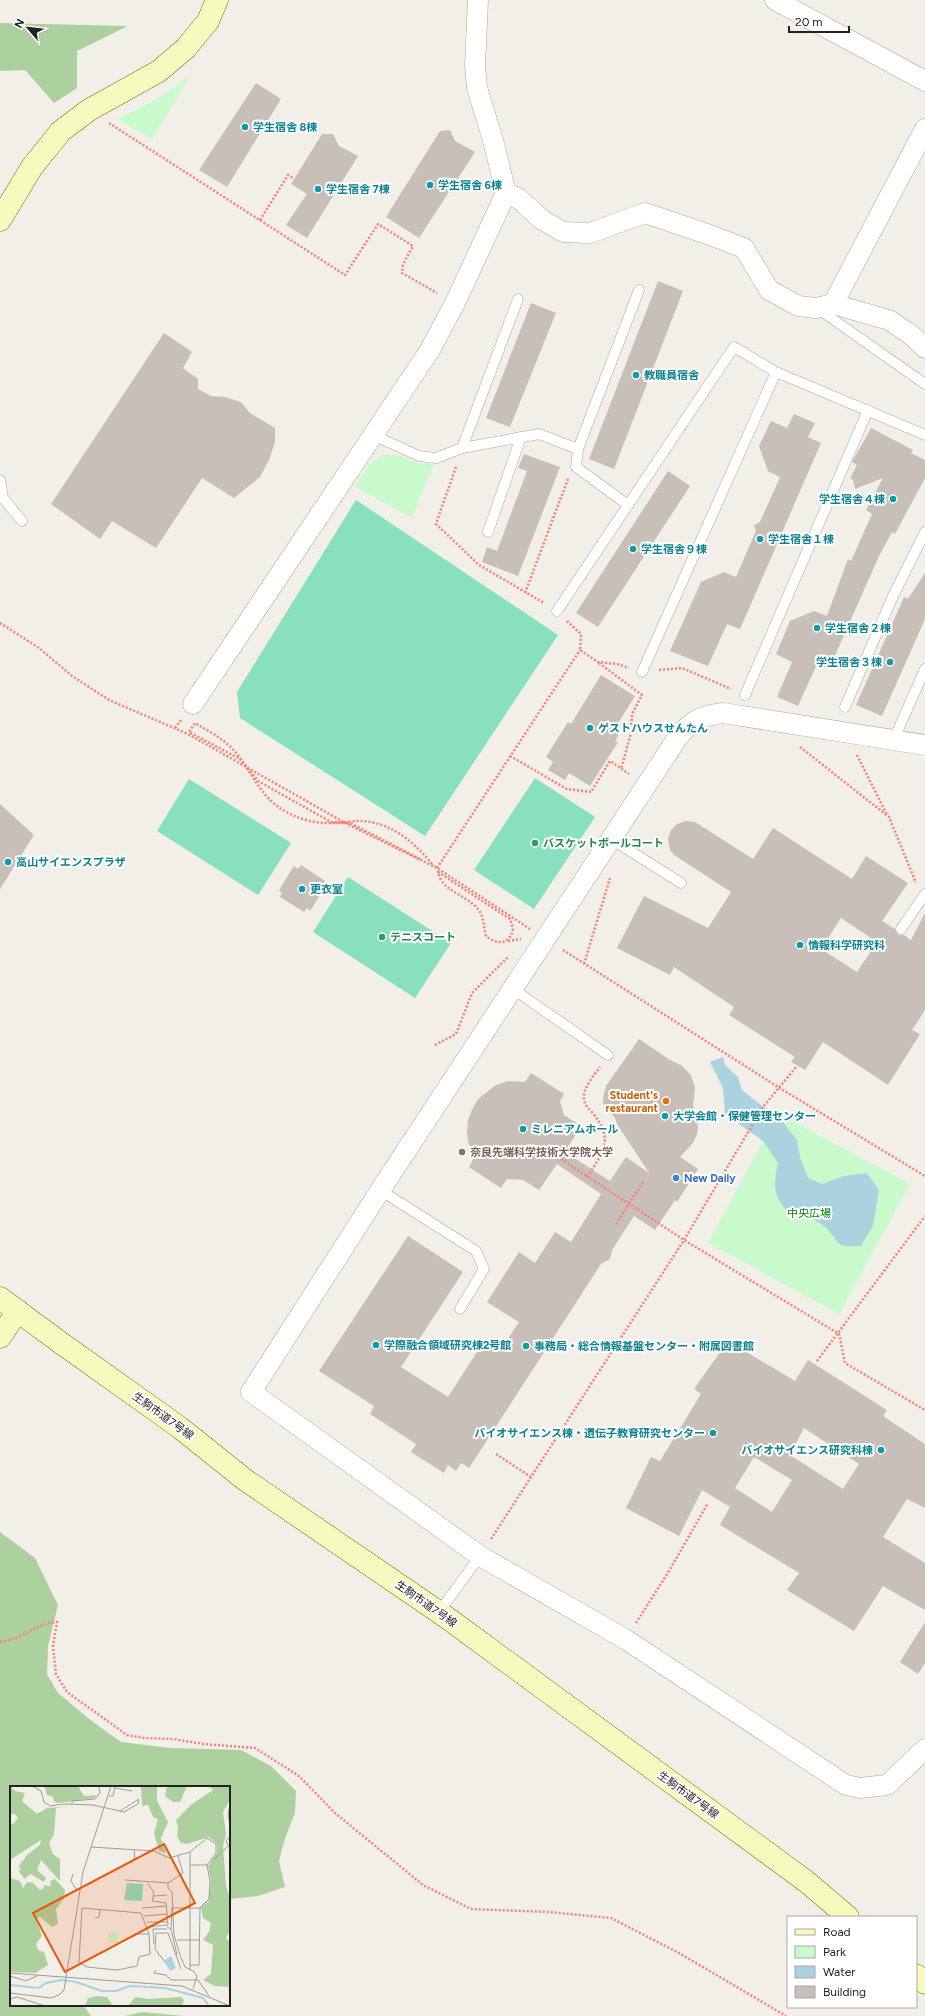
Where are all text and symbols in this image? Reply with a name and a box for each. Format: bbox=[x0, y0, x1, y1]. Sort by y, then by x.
north arrow bbox=[8, 8, 48, 48]
scale bar bbox=[789, 8, 849, 34]
text: 20 m bbox=[795, 15, 823, 29]
text: N bbox=[12, 17, 27, 30]
place label: 学生宿舎 8棟 bbox=[253, 121, 317, 134]
marker: 学生宿舎 8棟 bbox=[240, 122, 250, 132]
place label: 学生宿舎 6棟 bbox=[438, 179, 502, 192]
marker: 学生宿舎 6棟 bbox=[425, 180, 435, 190]
place label: 学生宿舎 7棟 bbox=[326, 183, 390, 196]
marker: 学生宿舎 7棟 bbox=[313, 184, 323, 194]
place label: 教職員宿舎 bbox=[644, 369, 700, 382]
marker: 教職員宿舎 bbox=[631, 370, 641, 380]
place label: 学生宿舎４棟 bbox=[819, 493, 885, 506]
marker: 学生宿舎４棟 bbox=[888, 494, 898, 504]
place label: 学生宿舎１棟 bbox=[768, 533, 834, 546]
marker: 学生宿舎１棟 bbox=[755, 534, 765, 544]
place label: 学生宿舎９棟 bbox=[641, 543, 707, 556]
marker: 学生宿舎９棟 bbox=[628, 544, 638, 554]
place label: 学生宿舎２棟 bbox=[825, 622, 891, 635]
marker: 学生宿舎２棟 bbox=[812, 623, 822, 633]
place label: 学生宿舎３棟 bbox=[816, 656, 882, 669]
marker: 学生宿舎３棟 bbox=[885, 657, 895, 667]
place label: ゲストハウスせんたん bbox=[598, 722, 708, 735]
marker: ゲストハウスせんたん bbox=[585, 723, 595, 733]
place label: バスケットボールコート bbox=[543, 837, 664, 850]
marker: バスケットボールコート bbox=[530, 838, 540, 848]
place label: 高山サイエンスプラザ bbox=[16, 856, 126, 869]
marker: 高山サイエンスプラザ bbox=[3, 857, 13, 867]
place label: 更衣室 bbox=[310, 883, 343, 896]
marker: 更衣室 bbox=[297, 884, 307, 894]
place label: テニスコート bbox=[390, 931, 456, 944]
marker: テニスコート bbox=[377, 932, 387, 942]
place label: 情報科学研究科 bbox=[808, 939, 885, 952]
marker: 情報科学研究科 bbox=[795, 940, 805, 950]
place label: Student's restaurant bbox=[605, 1089, 659, 1115]
marker: Student's restaurant bbox=[661, 1096, 671, 1106]
place label: 大学会館・保健管理センター bbox=[673, 1110, 816, 1123]
marker: 大学会館・保健管理センター bbox=[660, 1111, 670, 1121]
place label: ミレニアムホール bbox=[531, 1123, 618, 1136]
marker: ミレニアムホール bbox=[518, 1124, 528, 1134]
place label: 奈良先端科学技術大学院大学 bbox=[470, 1146, 613, 1159]
marker: 奈良先端科学技術大学院大学 bbox=[457, 1147, 467, 1157]
place label: New Daily bbox=[684, 1172, 736, 1185]
marker: New Daily bbox=[671, 1173, 681, 1183]
park label: 中央広場 bbox=[787, 1207, 831, 1220]
place label: 学際融合領域研究棟2号館 bbox=[384, 1339, 511, 1352]
marker: 学際融合領域研究棟2号館 bbox=[371, 1340, 381, 1350]
place label: 事務局・総合情報基盤センター・附属図書館 bbox=[534, 1340, 754, 1353]
marker: 事務局・総合情報基盤センター・附属図書館 bbox=[521, 1341, 531, 1351]
street label: 生駒市道7号線 bbox=[130, 1390, 196, 1442]
place label: バイオサイエンス棟・遺伝子教育研究センター bbox=[474, 1427, 705, 1440]
marker: バイオサイエンス棟・遺伝子教育研究センター bbox=[708, 1428, 718, 1438]
place label: バイオサイエンス研究科棟 bbox=[741, 1444, 873, 1457]
marker: バイオサイエンス研究科棟 bbox=[876, 1445, 886, 1455]
street label: 生駒市道7号線 bbox=[393, 1578, 459, 1630]
street label: 生駒市道7号線 bbox=[655, 1769, 721, 1821]
inset map bbox=[10, 1786, 230, 2006]
legend bbox=[787, 1916, 917, 2008]
text: Road bbox=[823, 1925, 851, 1939]
text: Park bbox=[823, 1945, 846, 1959]
text: Water bbox=[823, 1965, 855, 1979]
text: Building bbox=[823, 1985, 866, 1999]

